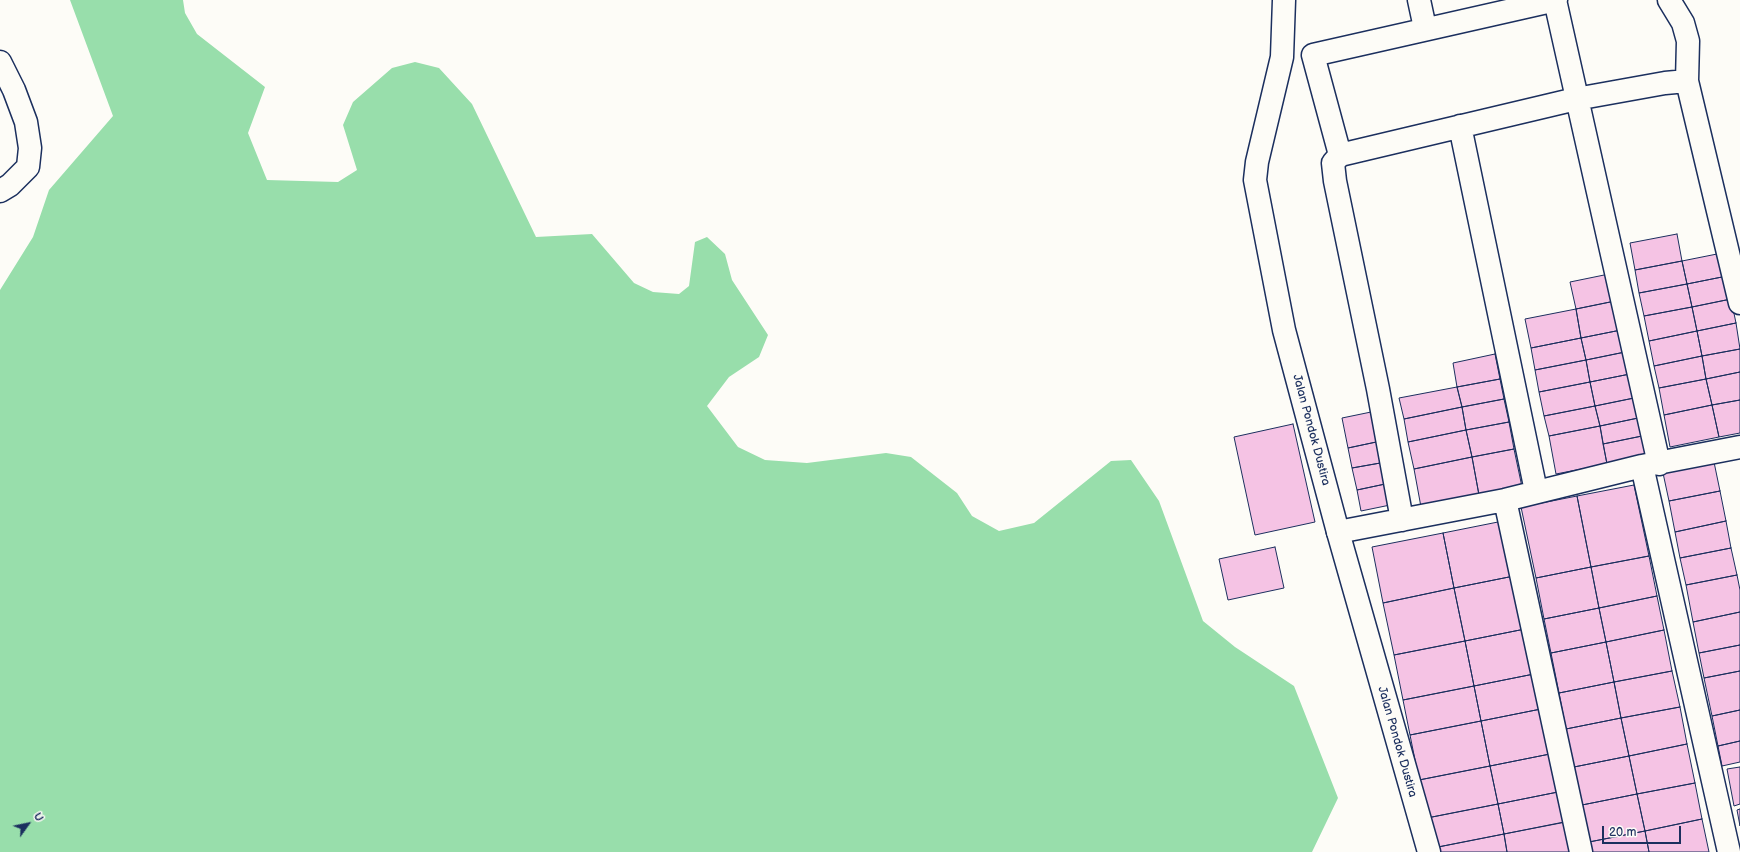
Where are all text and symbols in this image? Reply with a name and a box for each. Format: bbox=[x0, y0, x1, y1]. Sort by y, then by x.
street label: Jalan Pondok Dustira bbox=[1289, 373, 1333, 487]
street label: Jalan Pondok Dustira bbox=[1374, 685, 1420, 799]
north arrow bbox=[8, 804, 48, 844]
text: U bbox=[31, 810, 46, 824]
scale bar bbox=[1604, 818, 1683, 844]
text: 20 m bbox=[1609, 825, 1636, 840]

